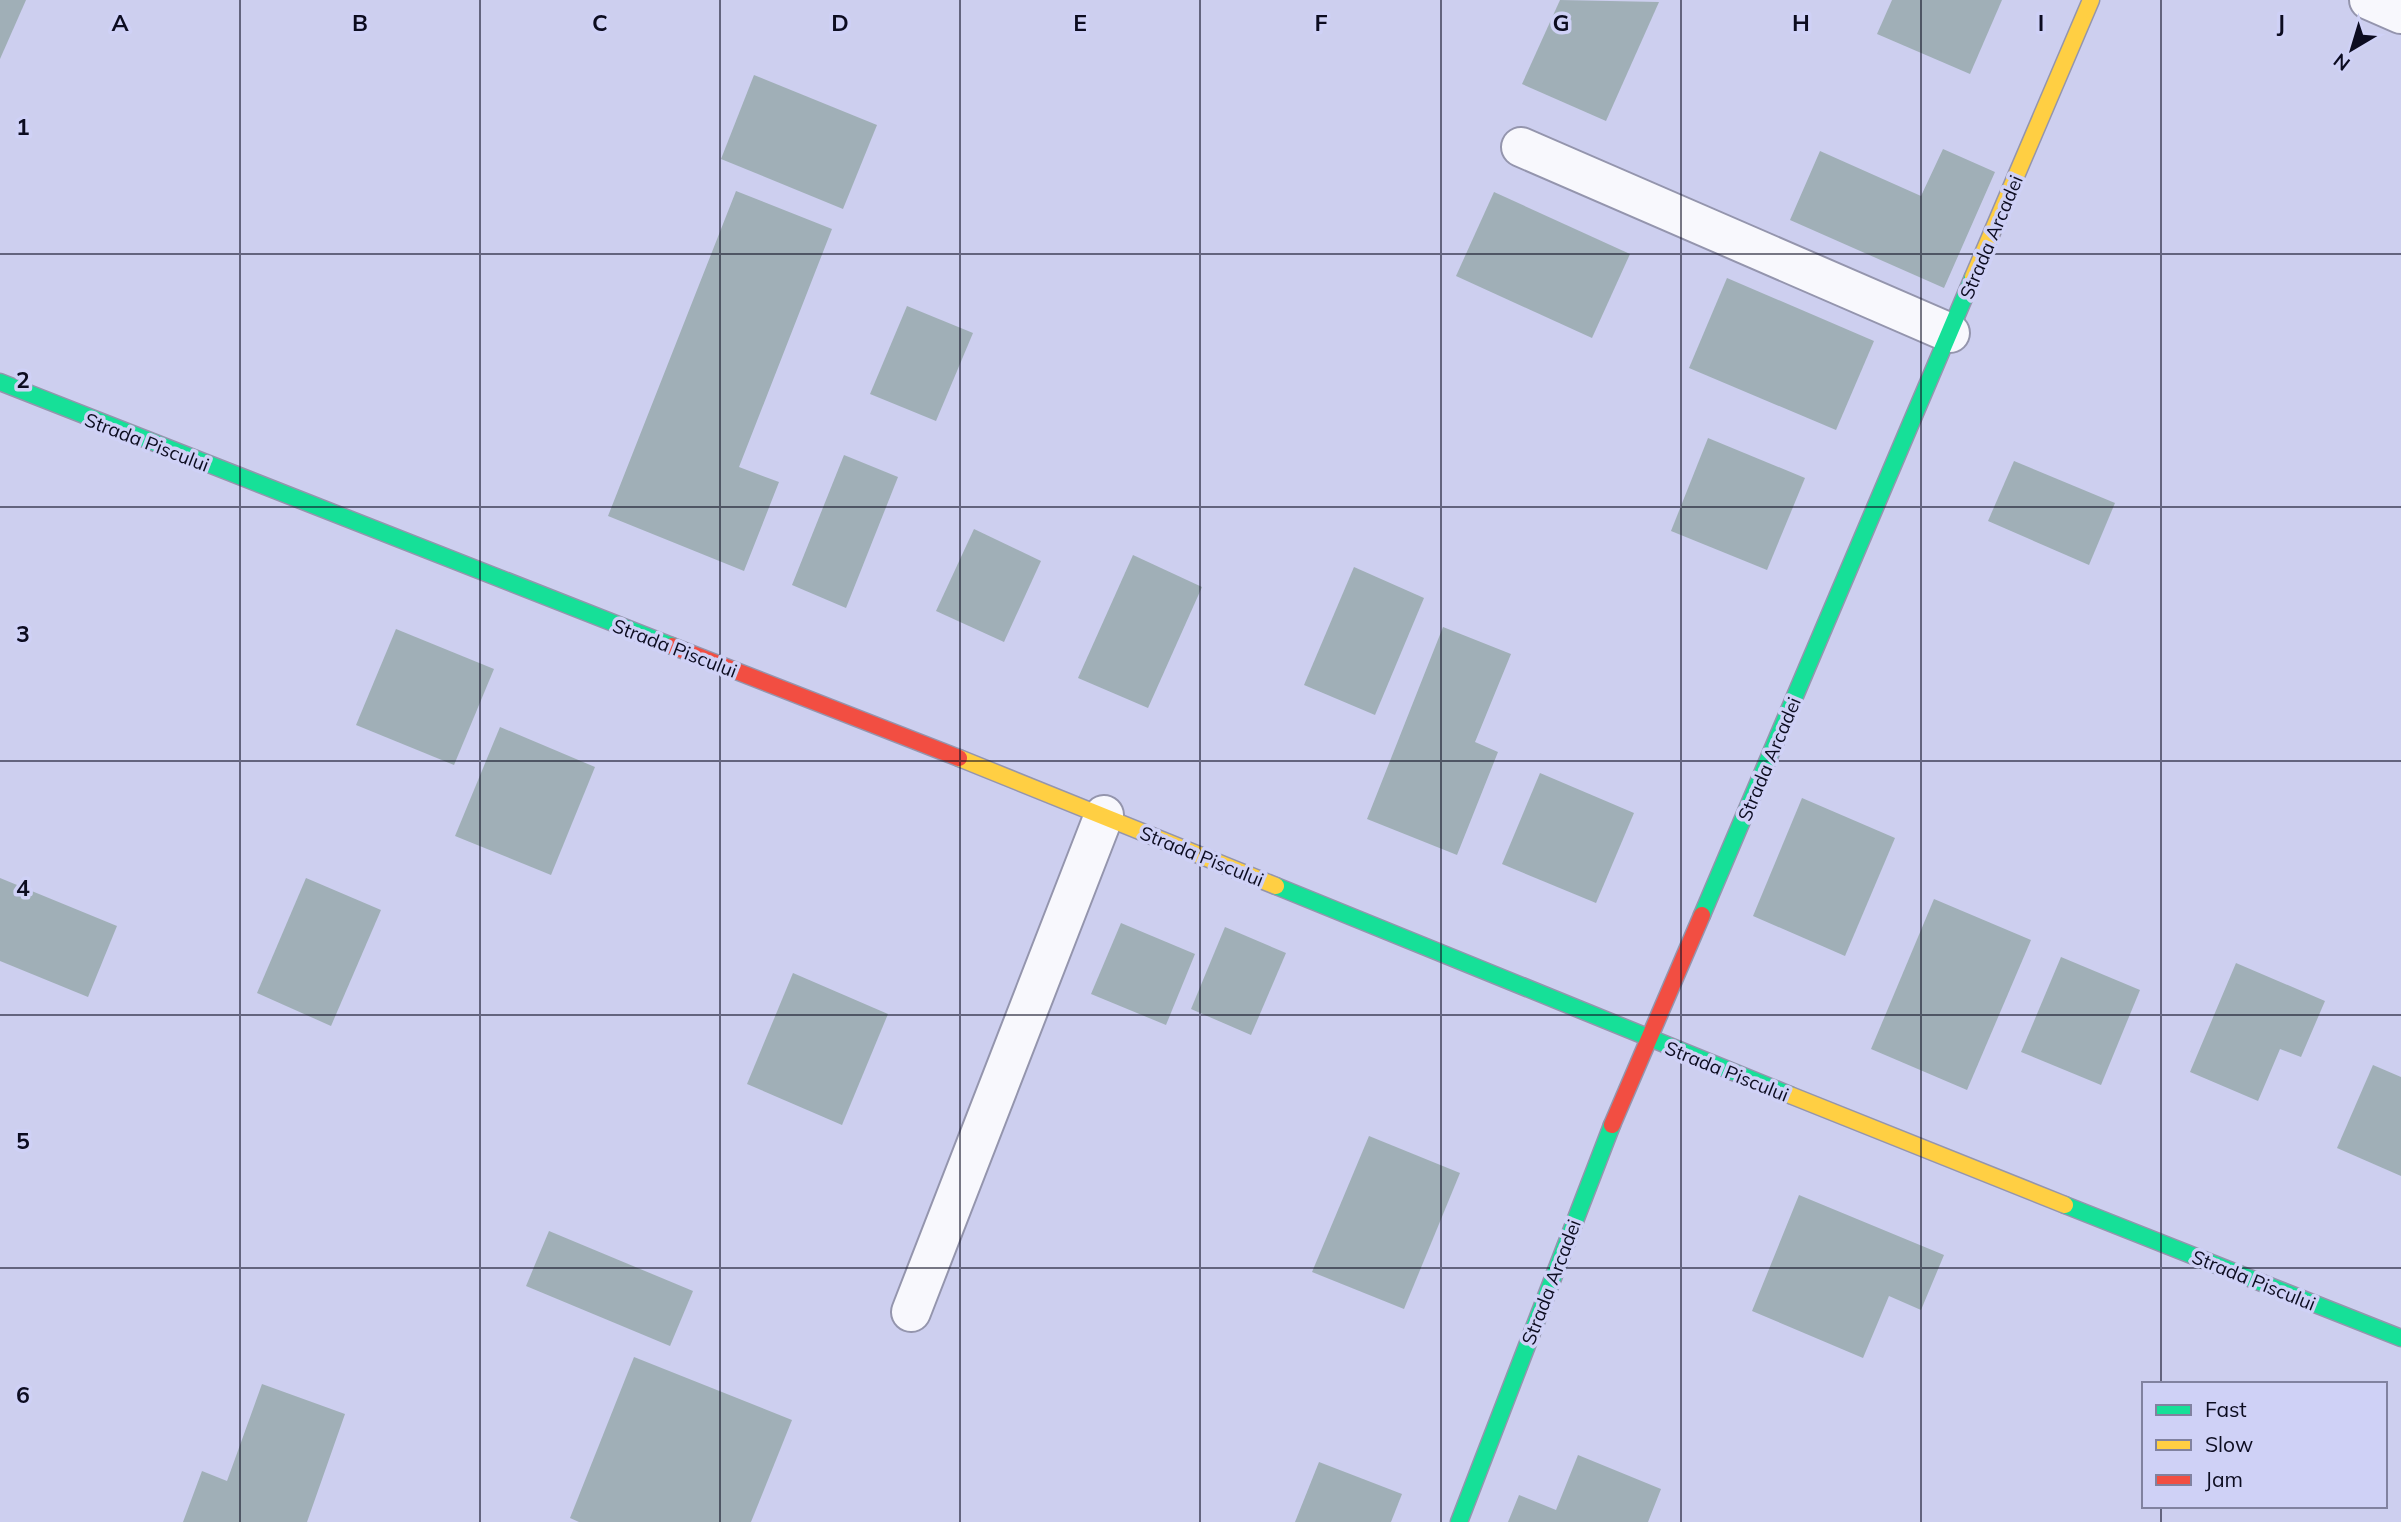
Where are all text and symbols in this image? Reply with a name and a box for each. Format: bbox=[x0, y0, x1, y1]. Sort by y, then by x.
text: A bbox=[111, 8, 129, 37]
text: B bbox=[352, 8, 368, 37]
text: C bbox=[592, 8, 608, 37]
text: D bbox=[831, 8, 849, 37]
text: E bbox=[1073, 8, 1087, 37]
text: F bbox=[1314, 8, 1328, 37]
text: G bbox=[1552, 8, 1570, 37]
text: H bbox=[1792, 8, 1810, 37]
text: I bbox=[2038, 8, 2044, 37]
text: J bbox=[2277, 8, 2285, 37]
north arrow bbox=[2317, 14, 2387, 84]
text: N bbox=[2328, 49, 2355, 76]
text: 1 bbox=[16, 112, 30, 141]
street label: Strada Arcadei bbox=[1954, 171, 2028, 303]
text: 2 bbox=[16, 365, 30, 394]
street label: Strada Piscului bbox=[81, 407, 213, 477]
street label: Strada Piscului bbox=[609, 613, 741, 683]
text: 3 bbox=[16, 619, 30, 648]
street label: Strada Arcadei bbox=[1732, 693, 1806, 825]
street label: Strada Piscului bbox=[1137, 820, 1267, 892]
text: 4 bbox=[16, 873, 30, 902]
street label: Strada Piscului bbox=[1662, 1035, 1792, 1107]
text: 5 bbox=[16, 1126, 30, 1155]
street label: Strada Arcadei bbox=[1516, 1216, 1586, 1348]
street label: Strada Piscului bbox=[2189, 1244, 2319, 1316]
text: 6 bbox=[16, 1380, 30, 1409]
legend bbox=[2142, 1382, 2387, 1508]
text: Fast bbox=[2205, 1396, 2247, 1422]
text: Slow bbox=[2205, 1431, 2253, 1457]
text: Jam bbox=[2205, 1466, 2243, 1492]

